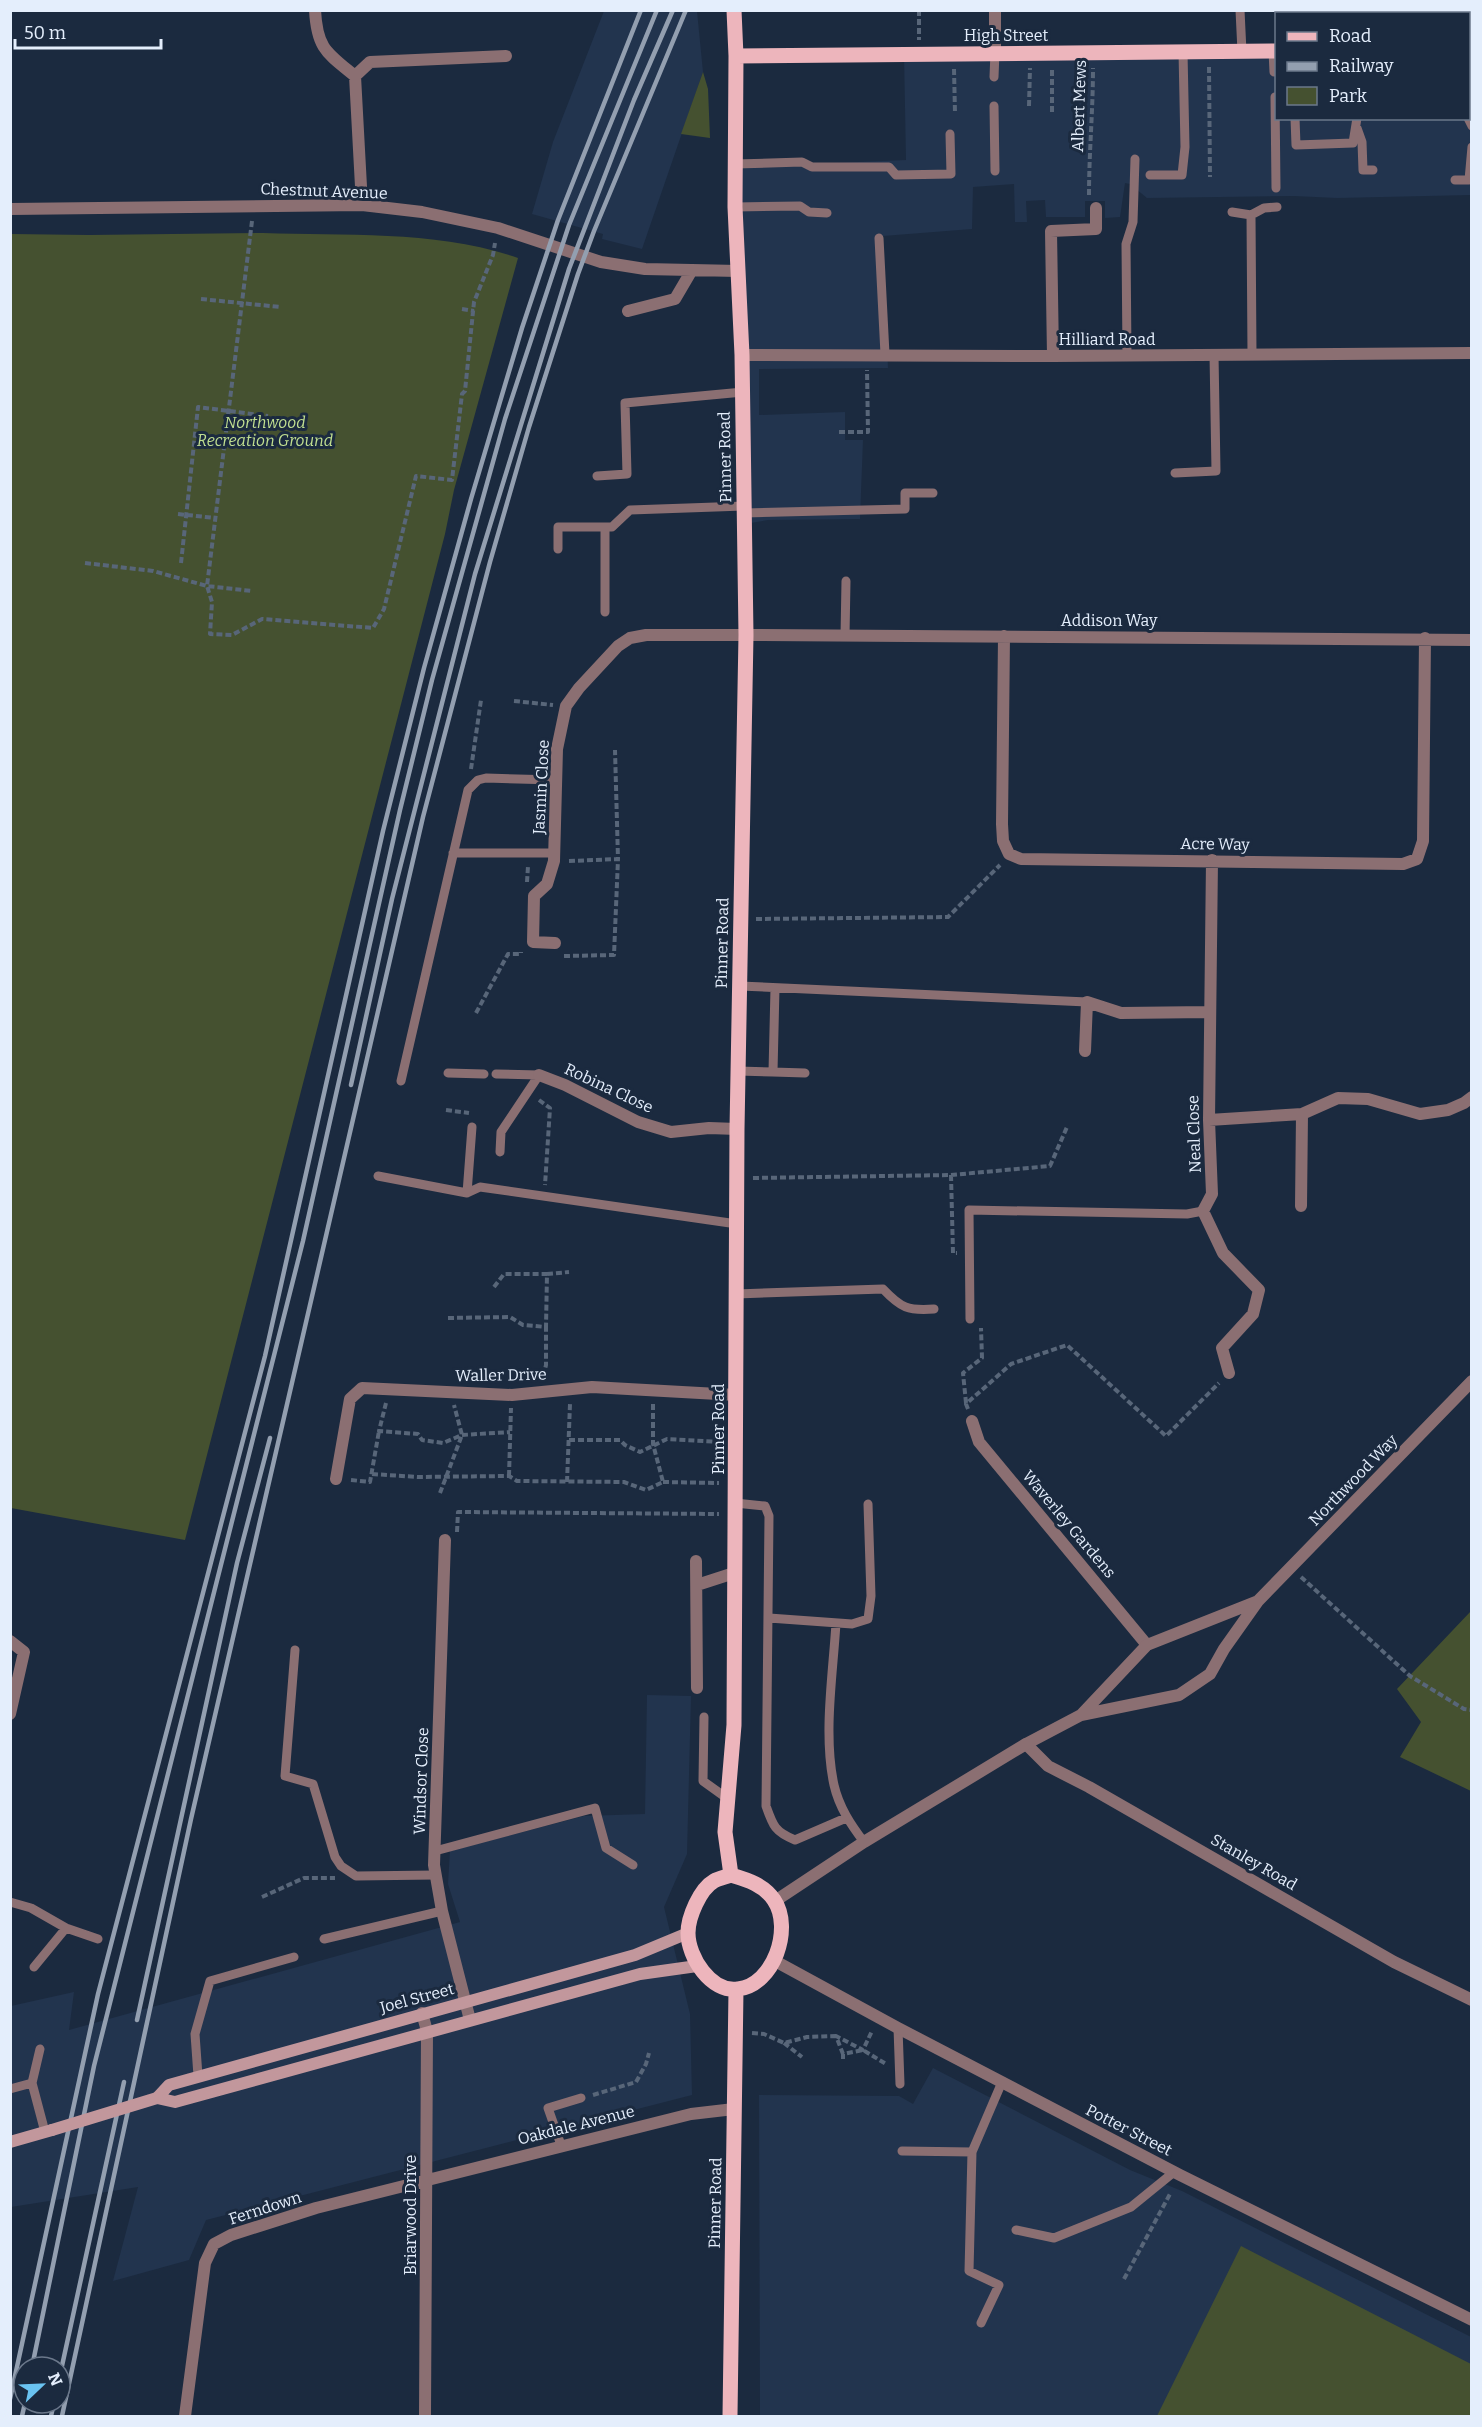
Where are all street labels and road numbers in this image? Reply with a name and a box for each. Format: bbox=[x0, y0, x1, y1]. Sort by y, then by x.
street label: High Street bbox=[964, 26, 1048, 45]
street label: Albert Mews bbox=[1068, 60, 1090, 152]
street label: Chestnut Avenue bbox=[260, 179, 388, 203]
street label: Hilliard Road bbox=[1058, 330, 1156, 349]
street label: Pinner Road bbox=[715, 411, 735, 503]
street label: Addison Way bbox=[1061, 611, 1158, 630]
street label: Jasmin Close bbox=[529, 739, 553, 836]
street label: Acre Way bbox=[1180, 834, 1250, 854]
street label: Pinner Road bbox=[712, 897, 732, 989]
street label: Robina Close bbox=[562, 1059, 656, 1117]
street label: Neal Close bbox=[1183, 1095, 1205, 1173]
street label: Waller Drive bbox=[455, 1365, 547, 1385]
street label: Pinner Road bbox=[709, 1383, 728, 1475]
street label: Northwood Way bbox=[1305, 1430, 1402, 1529]
street label: Waverley Gardens bbox=[1018, 1466, 1120, 1582]
street label: Windsor Close bbox=[410, 1727, 432, 1835]
street label: Stanley Road bbox=[1208, 1830, 1301, 1895]
street label: Joel Street bbox=[377, 1979, 456, 2017]
street label: Potter Street bbox=[1083, 2100, 1175, 2160]
street label: Oakdale Avenue bbox=[516, 2101, 636, 2149]
street label: Briarwood Drive bbox=[401, 2155, 420, 2275]
street label: Pinner Road bbox=[705, 2157, 725, 2249]
street label: Ferndown bbox=[226, 2187, 304, 2229]

